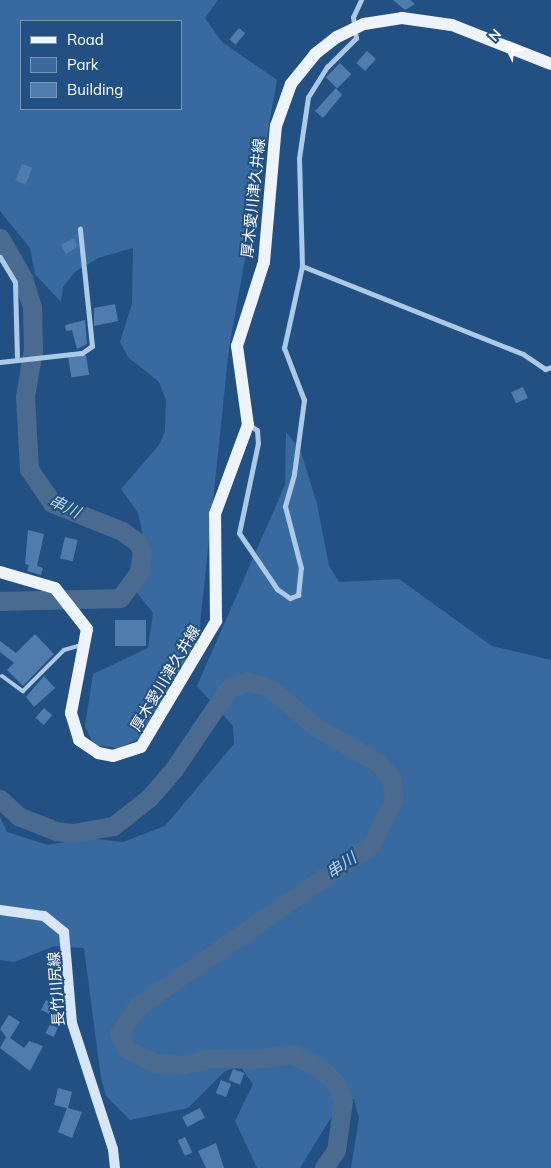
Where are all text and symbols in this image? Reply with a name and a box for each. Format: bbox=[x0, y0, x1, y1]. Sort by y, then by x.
legend bbox=[20, 20, 182, 110]
north arrow bbox=[481, 20, 531, 70]
text: N bbox=[485, 25, 505, 45]
text: Road bbox=[67, 30, 104, 49]
text: Park bbox=[67, 55, 99, 74]
text: Building bbox=[67, 80, 123, 99]
street label: 厚木愛川津久井線 bbox=[238, 137, 268, 259]
water label: 串川 bbox=[46, 490, 84, 522]
street label: 厚木愛川津久井線 bbox=[126, 622, 204, 734]
water label: 串川 bbox=[322, 848, 360, 882]
street label: 長竹川尻線 bbox=[44, 951, 68, 1027]

